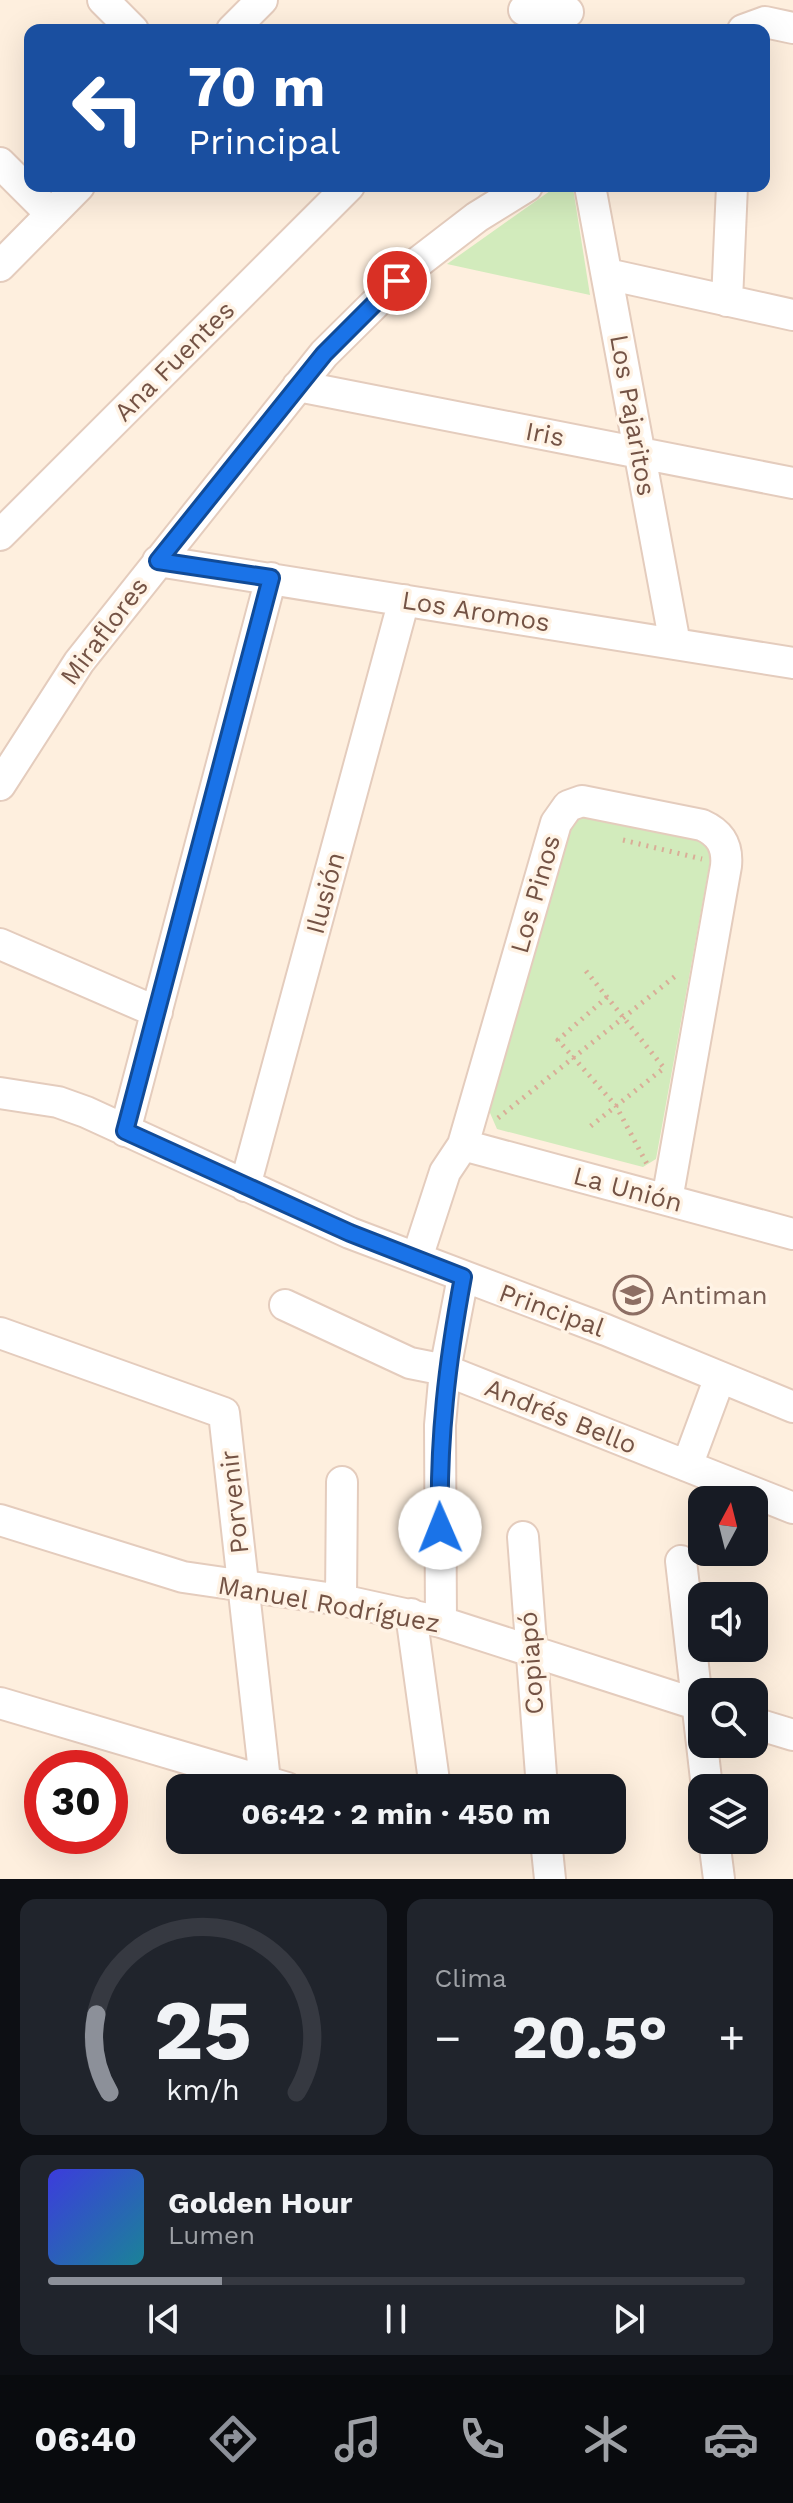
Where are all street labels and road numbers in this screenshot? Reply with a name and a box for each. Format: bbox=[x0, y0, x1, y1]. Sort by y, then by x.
street label: Ana Fuentes bbox=[108, 295, 240, 427]
street label: Los Pajaritos bbox=[604, 332, 662, 498]
street label: Iris bbox=[523, 416, 567, 452]
street label: Miraflores bbox=[54, 571, 154, 691]
street label: Los Aromos bbox=[400, 585, 552, 637]
street label: Los Pinos bbox=[504, 831, 566, 957]
street label: Ilusión bbox=[300, 849, 350, 937]
street label: La Unión bbox=[570, 1160, 686, 1218]
street label: Principal bbox=[495, 1277, 609, 1343]
street label: Andrés Bello bbox=[481, 1372, 641, 1460]
street label: Porvenir bbox=[214, 1449, 254, 1555]
street label: Manuel Rodríguez bbox=[216, 1570, 442, 1638]
street label: Copiapó bbox=[512, 1610, 550, 1716]

